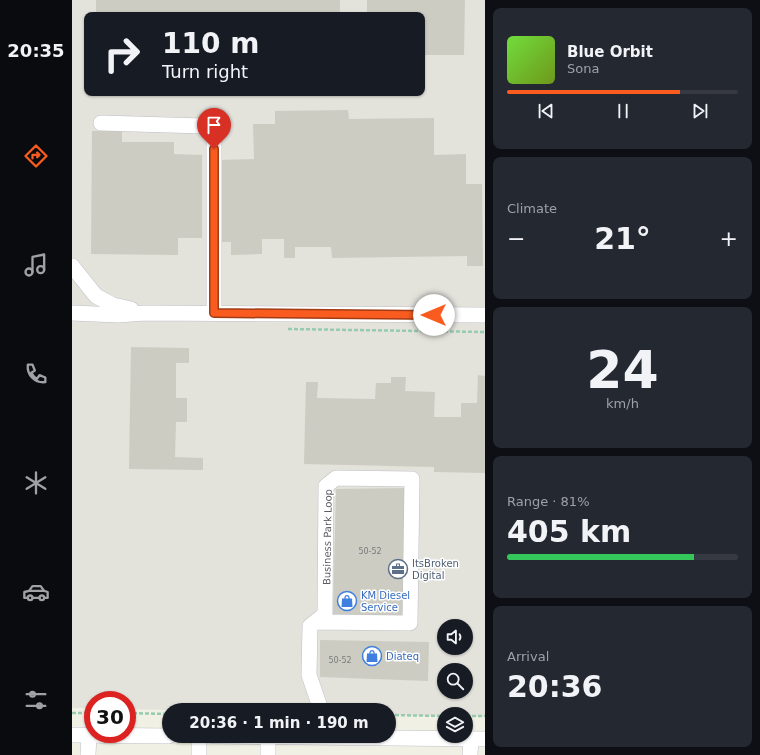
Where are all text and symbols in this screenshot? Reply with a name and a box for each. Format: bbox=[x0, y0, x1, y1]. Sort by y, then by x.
text: 110 m bbox=[162, 27, 259, 60]
icon: right bbox=[96, 28, 148, 80]
text: 20:35 bbox=[7, 40, 65, 61]
text: Blue Orbit bbox=[567, 43, 653, 61]
text: Turn right bbox=[162, 61, 248, 82]
text: Sona bbox=[567, 61, 599, 76]
icon: previous bbox=[535, 100, 557, 122]
icon: pause bbox=[612, 100, 634, 122]
icon: next bbox=[689, 100, 711, 122]
pin bbox=[197, 108, 231, 149]
icon: arrive bbox=[203, 114, 225, 136]
icon: directions bbox=[22, 142, 50, 170]
text: Climate bbox=[507, 201, 557, 216]
text: 21° bbox=[594, 221, 651, 256]
text: − bbox=[507, 226, 525, 251]
text: + bbox=[720, 226, 738, 251]
icon: music bbox=[22, 251, 50, 279]
position arrow bbox=[413, 294, 455, 336]
text: 24 bbox=[586, 340, 659, 400]
icon: phone bbox=[22, 360, 50, 388]
text: km/h bbox=[606, 396, 639, 411]
icon: climate bbox=[22, 469, 50, 497]
street label: Business Park Loop bbox=[321, 489, 334, 585]
text: Range · 81% bbox=[507, 494, 590, 509]
text: 405 km bbox=[507, 514, 631, 549]
house number: 50-52 bbox=[358, 547, 382, 556]
office icon: ItsBroken Digital bbox=[387, 558, 409, 580]
place label: ItsBroken Digital bbox=[412, 558, 459, 581]
icon: car bbox=[22, 578, 50, 606]
shop icon: KM Diesel Service bbox=[336, 590, 358, 612]
place label: KM Diesel Service bbox=[361, 590, 410, 613]
map controls bbox=[437, 619, 473, 743]
button: sound bbox=[437, 619, 473, 655]
shop icon: Diateq bbox=[361, 645, 383, 667]
text: Arrival bbox=[507, 649, 549, 664]
place label: Diateq bbox=[386, 651, 419, 662]
house number: 50-52 bbox=[328, 656, 352, 665]
button: search bbox=[437, 663, 473, 699]
text: 20:36 bbox=[507, 669, 603, 704]
icon: filters bbox=[22, 686, 50, 714]
speed limit sign: 30 bbox=[84, 691, 136, 743]
button: layers bbox=[437, 707, 473, 743]
text: 20:36 · 1 min · 190 m bbox=[189, 714, 369, 732]

